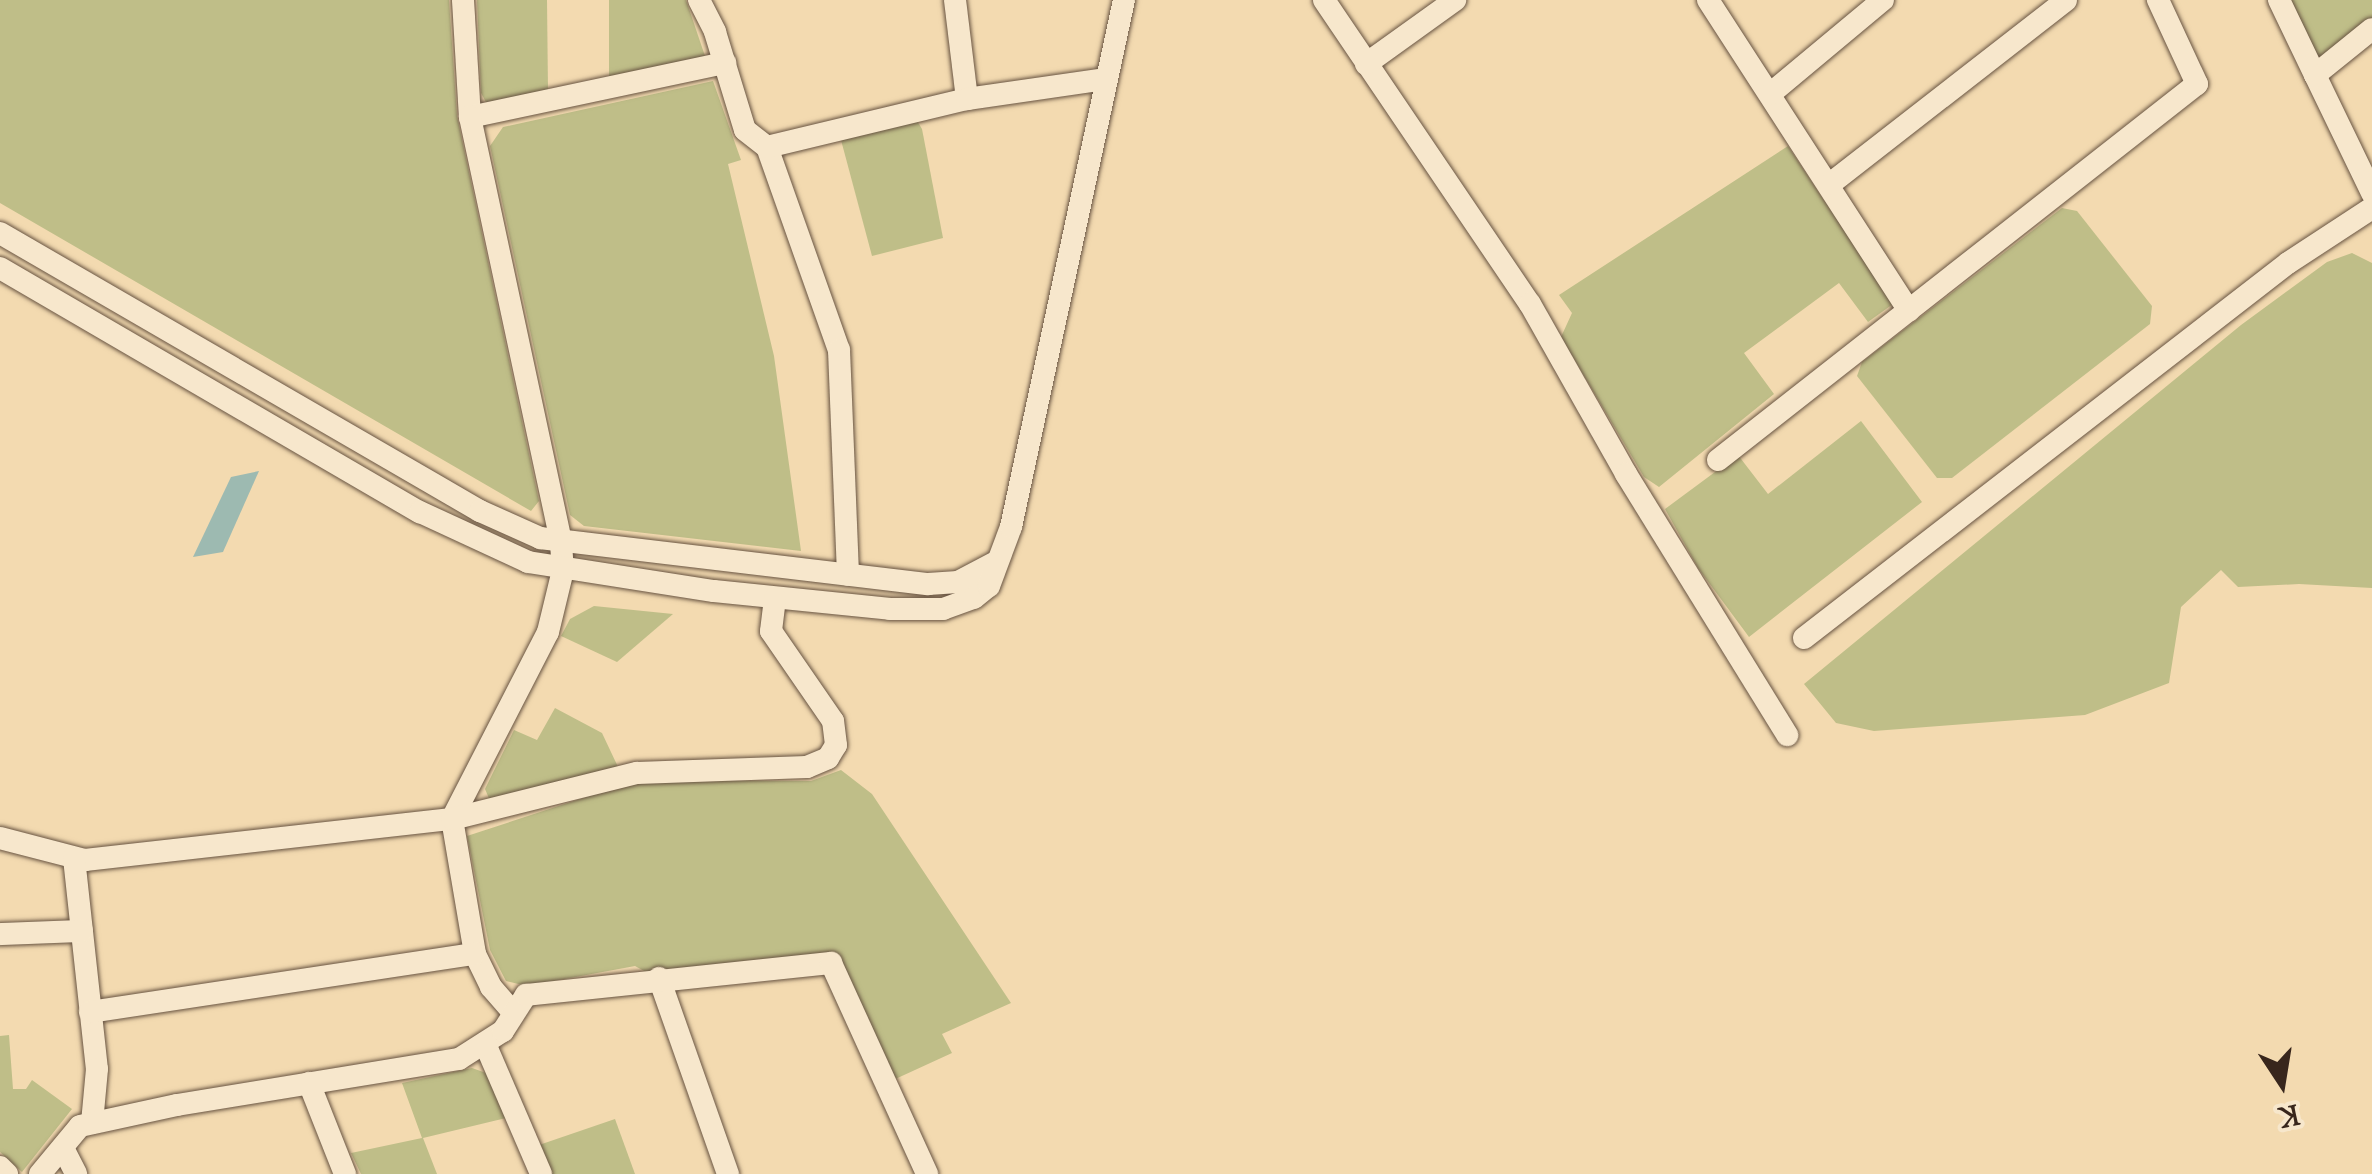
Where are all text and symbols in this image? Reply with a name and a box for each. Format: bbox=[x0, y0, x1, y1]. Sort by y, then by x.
north arrow bbox=[2232, 1034, 2332, 1134]
text: K bbox=[2274, 1092, 2302, 1135]

